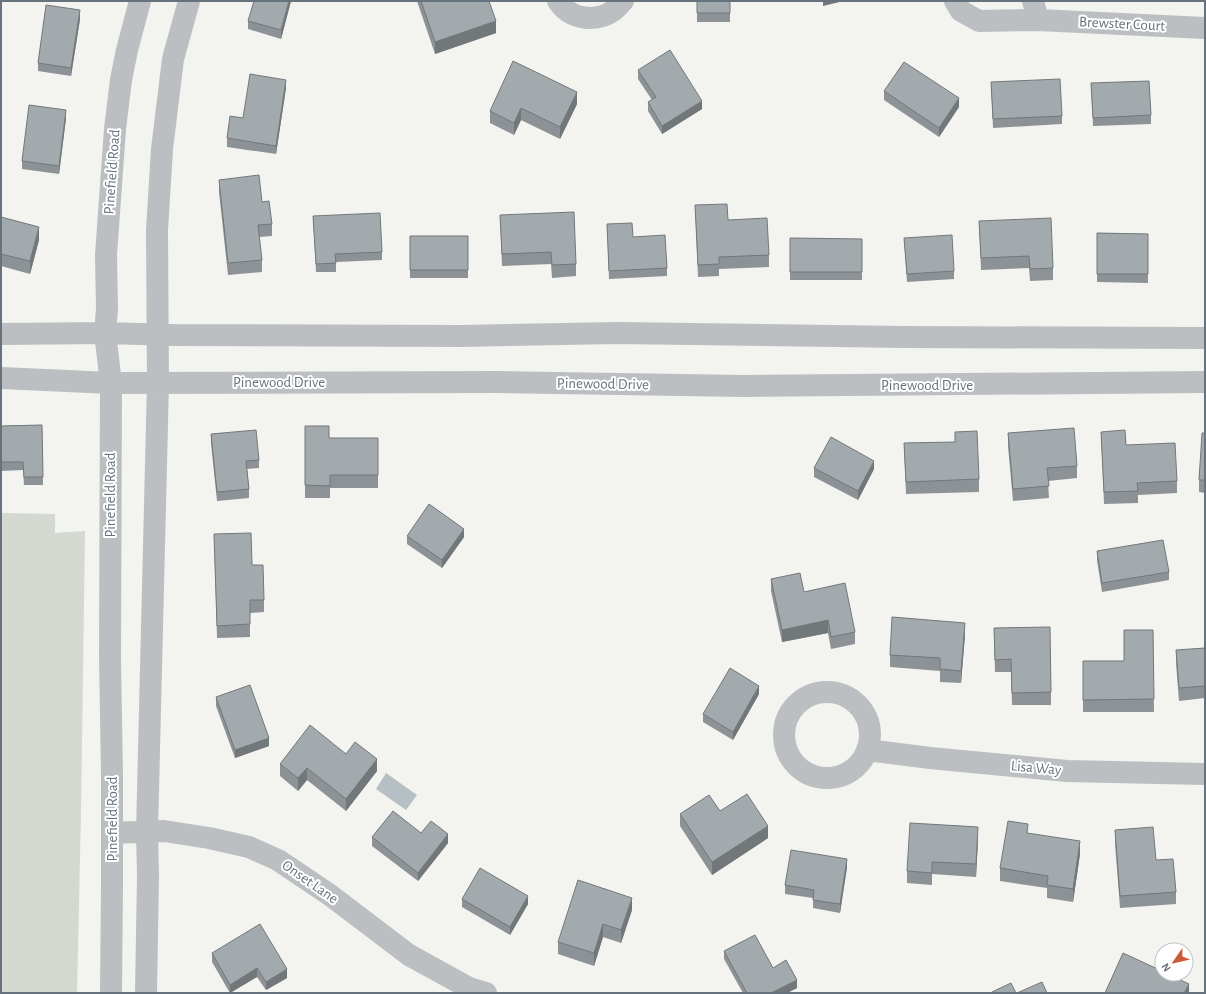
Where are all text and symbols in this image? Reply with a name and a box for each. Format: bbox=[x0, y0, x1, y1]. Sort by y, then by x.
street label: Brewster Court bbox=[1079, 14, 1166, 34]
street label: Pinefield Road bbox=[102, 129, 122, 215]
street label: Pinewood Drive bbox=[233, 375, 325, 390]
street label: Pinewood Drive bbox=[557, 376, 649, 392]
street label: Pinewood Drive bbox=[881, 378, 973, 393]
street label: Pinefield Road bbox=[103, 452, 118, 538]
street label: Lisa Way bbox=[1010, 758, 1062, 778]
street label: Pinefield Road bbox=[105, 776, 120, 862]
street label: Onset Lane bbox=[279, 857, 341, 907]
north arrow bbox=[1154, 942, 1194, 982]
text: N bbox=[1159, 961, 1173, 974]

